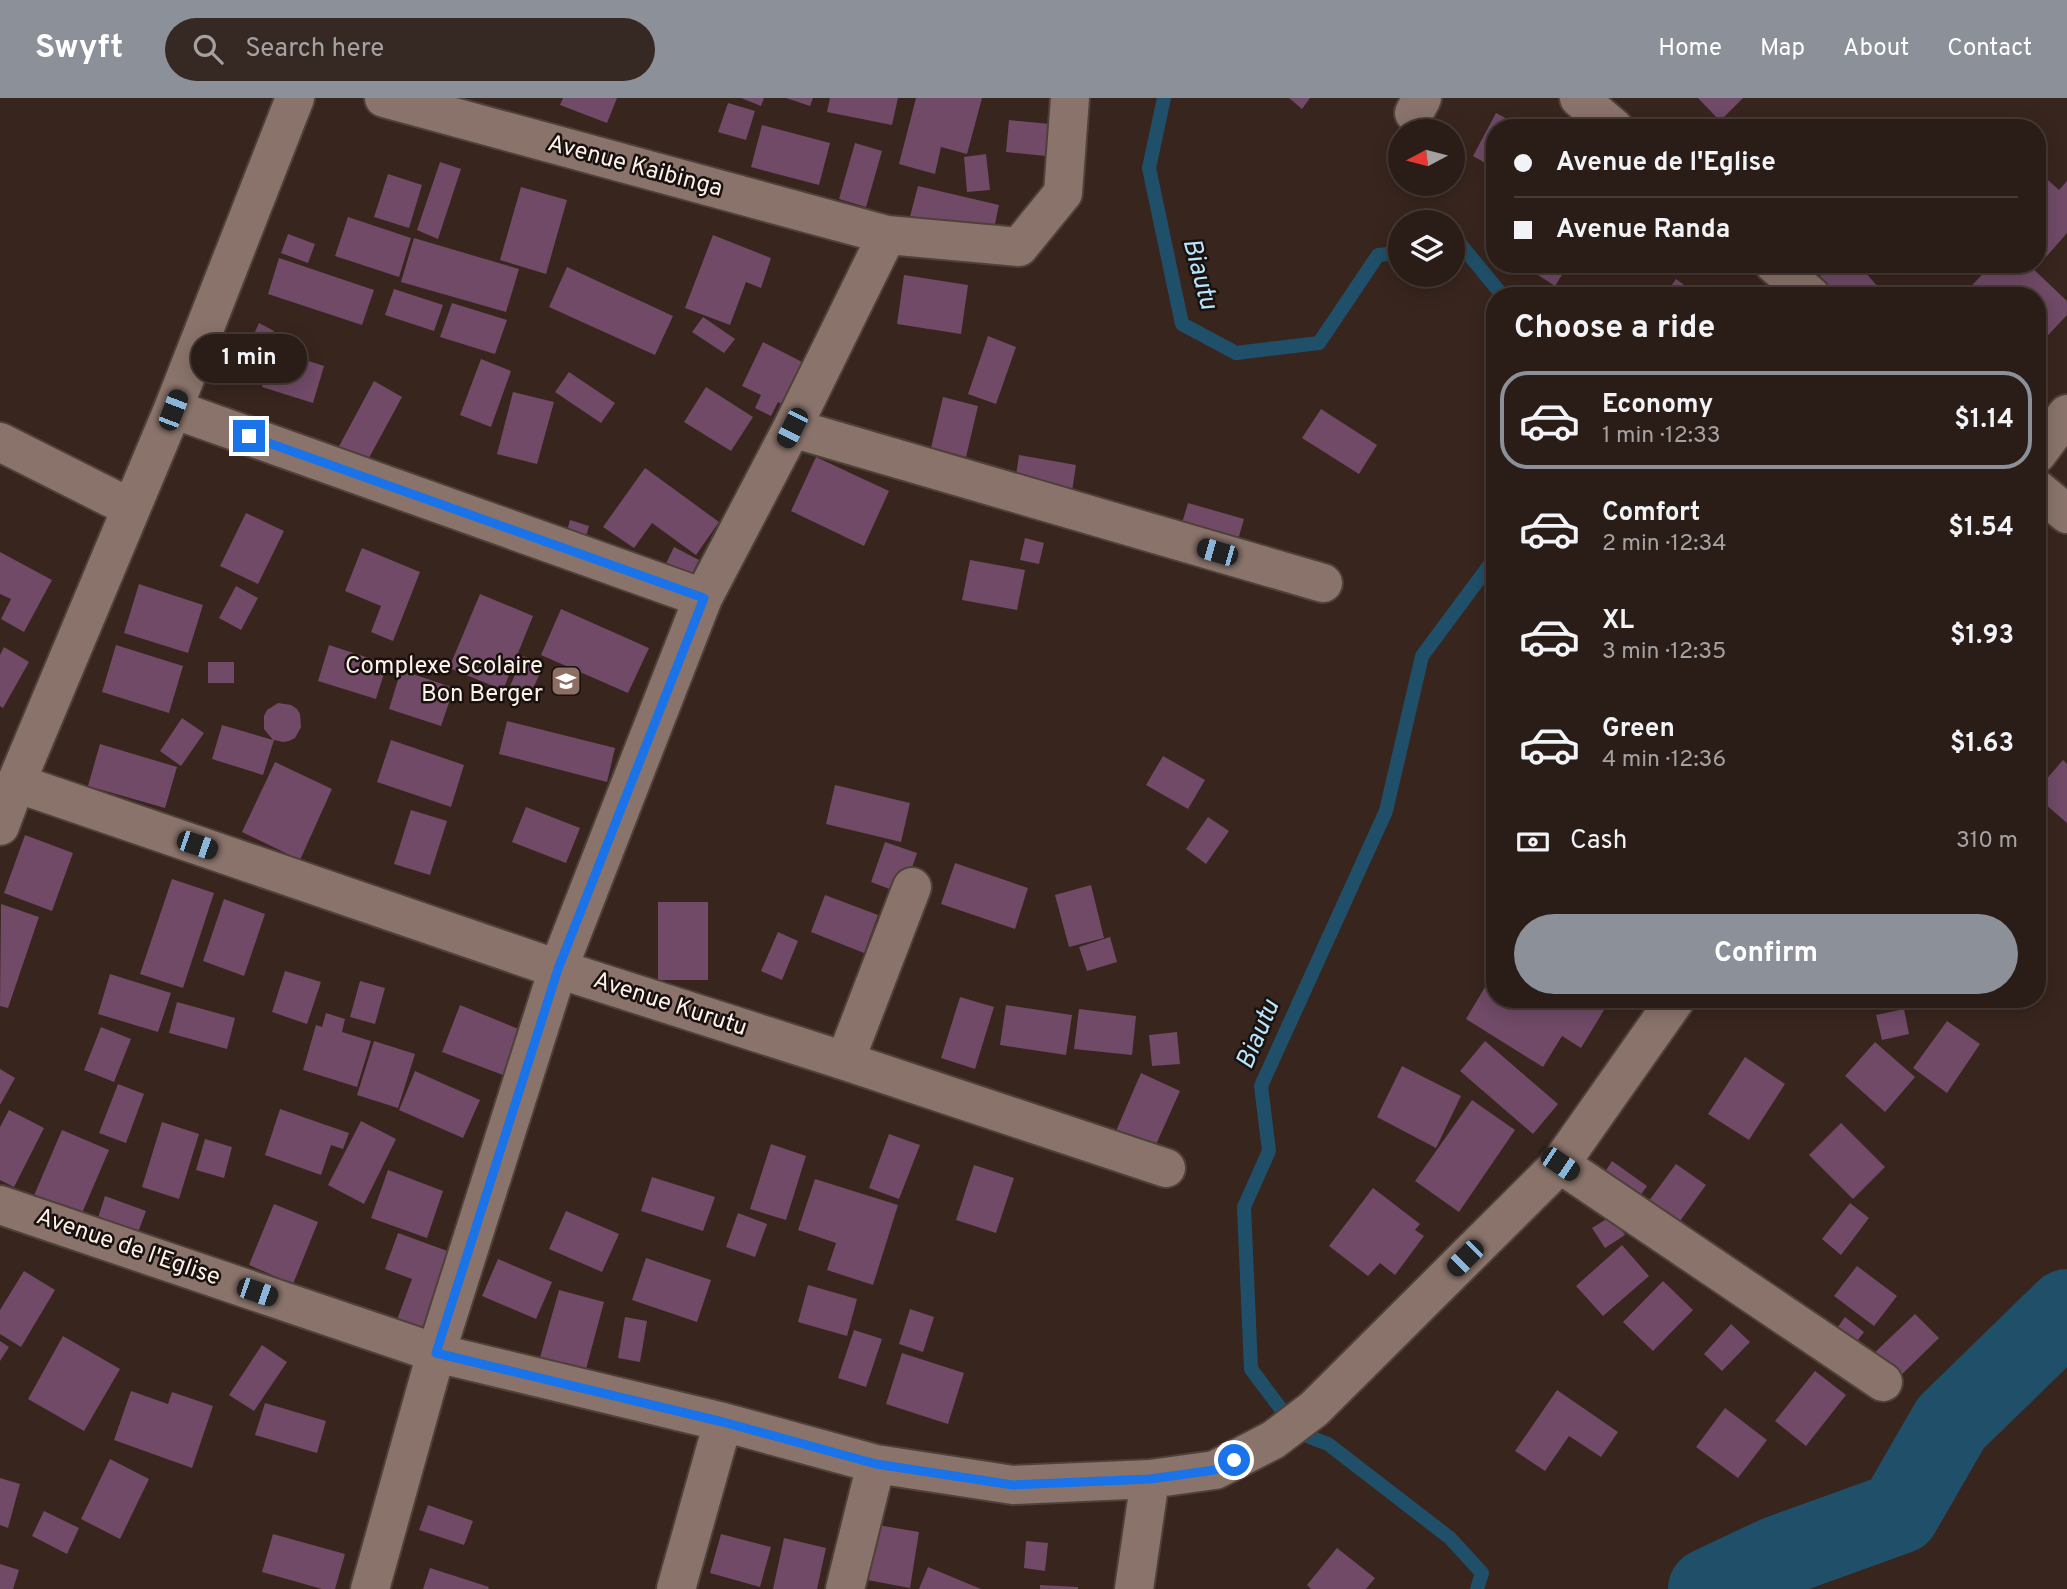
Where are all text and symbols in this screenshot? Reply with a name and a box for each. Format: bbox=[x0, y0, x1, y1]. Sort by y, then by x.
search box bbox=[165, 18, 655, 81]
text: Swyft bbox=[35, 28, 123, 70]
icon: search bbox=[189, 30, 227, 68]
text: Search here bbox=[245, 33, 384, 66]
text: Home bbox=[1658, 34, 1722, 64]
text: Map bbox=[1760, 34, 1805, 64]
text: About bbox=[1843, 34, 1909, 64]
text: Contact bbox=[1947, 34, 2032, 64]
north arrow bbox=[1388, 119, 1465, 196]
map controls bbox=[1388, 119, 1465, 287]
street label: Avenue Kaibinga bbox=[544, 129, 726, 205]
text: Avenue de l'Eglise bbox=[1556, 147, 1776, 180]
button: layers bbox=[1388, 210, 1465, 287]
text: Avenue Randa bbox=[1556, 214, 1730, 247]
water label: Biautu bbox=[1174, 235, 1225, 314]
text: Choose a ride bbox=[1514, 309, 1715, 349]
callout: 1 min bbox=[191, 334, 307, 384]
text: 1 min bbox=[221, 344, 277, 373]
car bbox=[156, 387, 191, 433]
icon: car bbox=[1518, 389, 1581, 452]
text: Economy bbox=[1602, 389, 1713, 422]
text: $1.14 bbox=[1954, 404, 2014, 437]
car bbox=[774, 405, 811, 451]
route end bbox=[233, 420, 265, 452]
text: 1 min · 12:33 bbox=[1602, 422, 1721, 451]
icon: car bbox=[1518, 497, 1581, 560]
text: Comfort bbox=[1602, 497, 1700, 530]
text: $1.54 bbox=[1948, 512, 2014, 545]
text: 2 min · 12:34 bbox=[1602, 530, 1727, 559]
car bbox=[1194, 536, 1241, 568]
icon: car bbox=[1518, 605, 1581, 668]
text: XL bbox=[1602, 605, 1634, 638]
text: $1.93 bbox=[1950, 620, 2014, 653]
text: 3 min · 12:35 bbox=[1602, 638, 1726, 667]
place label: Complexe Scolaire Bon Berger bbox=[345, 652, 543, 710]
school or university icon: Complexe Scolaire Bon Berger bbox=[549, 664, 583, 698]
icon: car bbox=[1518, 713, 1581, 776]
text: Green bbox=[1602, 713, 1675, 746]
text: $1.63 bbox=[1950, 728, 2014, 761]
text: 4 min · 12:36 bbox=[1602, 746, 1726, 775]
icon: cash bbox=[1514, 823, 1552, 861]
text: Cash bbox=[1570, 825, 1627, 858]
text: 310 m bbox=[1956, 827, 2018, 856]
car bbox=[174, 828, 221, 862]
button: Confirm bbox=[1514, 914, 2018, 994]
street label: Avenue Kurutu bbox=[589, 966, 751, 1044]
water label: Biautu bbox=[1230, 994, 1289, 1075]
car bbox=[1537, 1144, 1584, 1184]
street label: Avenue de l'Eglise bbox=[32, 1202, 224, 1294]
car bbox=[1443, 1236, 1488, 1280]
car bbox=[234, 1275, 281, 1309]
route start bbox=[1218, 1444, 1250, 1476]

